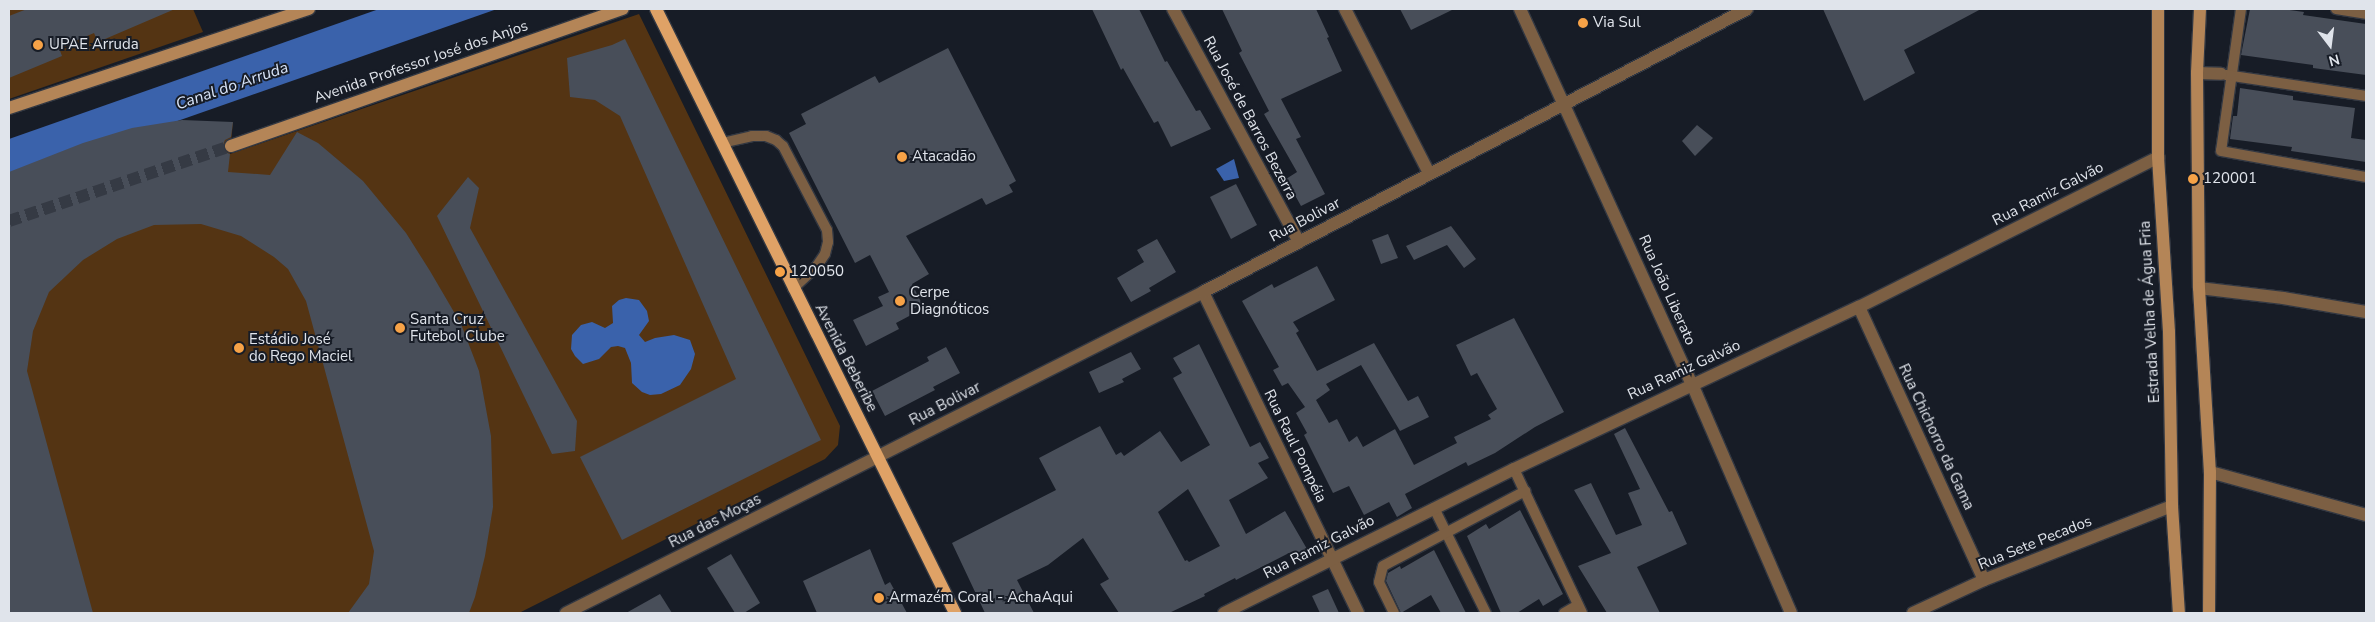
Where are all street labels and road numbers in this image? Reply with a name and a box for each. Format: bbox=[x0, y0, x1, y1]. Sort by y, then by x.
street label: Avenida Professor José dos Anjos bbox=[312, 17, 530, 107]
street label: Rua José de Barros Bezerra bbox=[1199, 33, 1301, 203]
street label: Rua Ramiz Galvão bbox=[1989, 158, 2107, 230]
street label: Rua Bolivar bbox=[1267, 194, 1343, 246]
street label: Estrada Velha de Água Fria bbox=[2136, 220, 2164, 404]
street label: Rua João Liberato bbox=[1635, 232, 1699, 348]
street label: Avenida Beberibe bbox=[811, 301, 881, 415]
street label: Rua Ramiz Galvão bbox=[1625, 336, 1743, 404]
street label: Rua Chichorro da Gama bbox=[1894, 361, 1978, 513]
street label: Rua Bolivar bbox=[906, 378, 984, 430]
street label: Rua Raul Pompéia bbox=[1260, 387, 1330, 505]
street label: Rua das Moças bbox=[666, 490, 764, 552]
street label: Rua Ramiz Galvão bbox=[1260, 511, 1378, 583]
street label: Rua Sete Pecados bbox=[1976, 512, 2094, 574]

